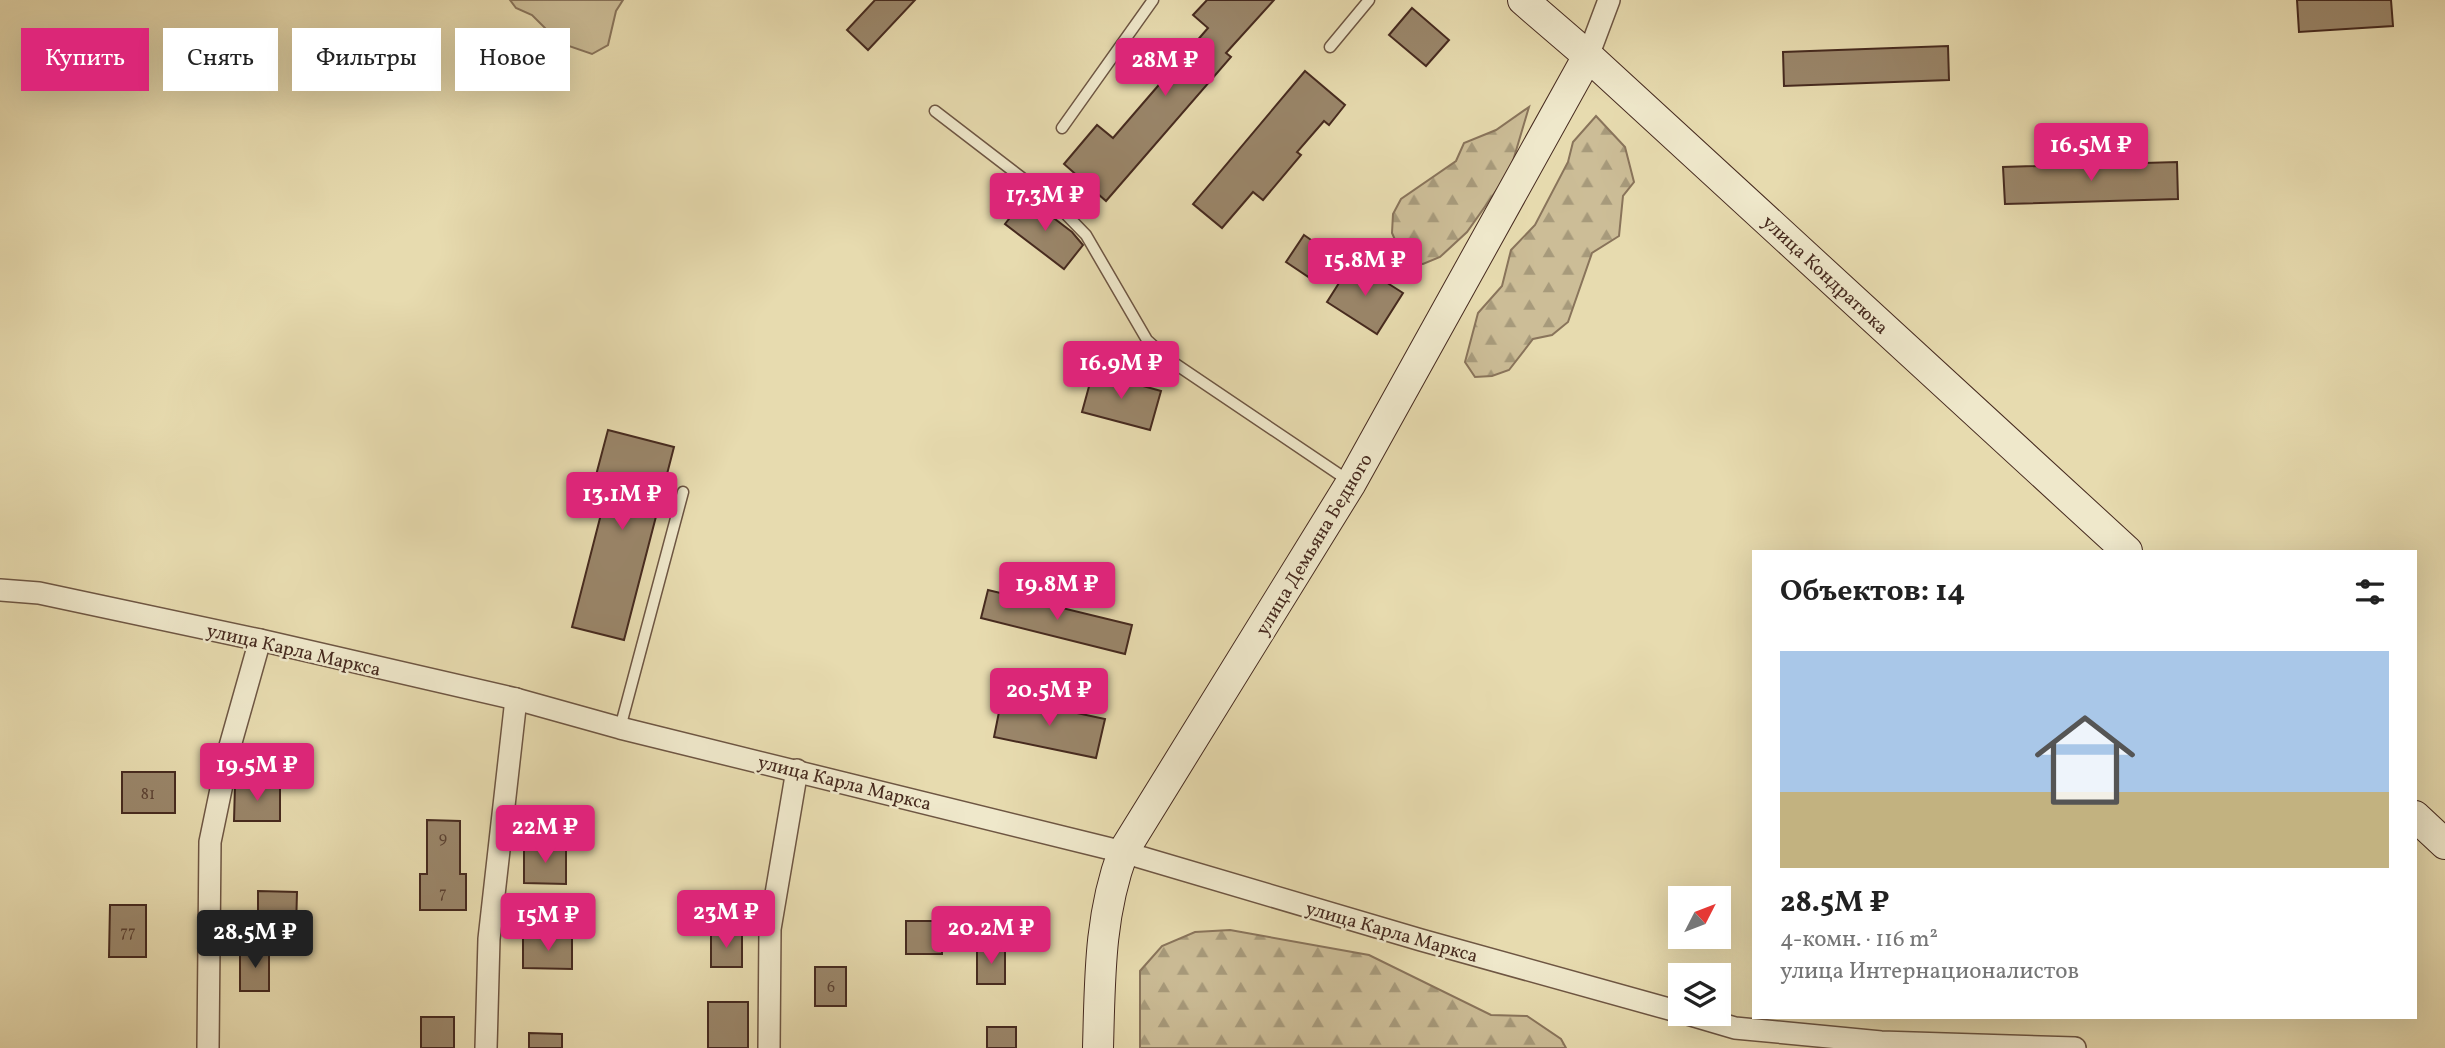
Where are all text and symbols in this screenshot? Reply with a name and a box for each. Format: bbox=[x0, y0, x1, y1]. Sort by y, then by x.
chip: Купить bbox=[21, 28, 149, 91]
chip: Снять bbox=[163, 28, 278, 91]
chip: Фильтры bbox=[292, 28, 441, 91]
chip: Новое bbox=[455, 28, 570, 91]
pin: 28M ₽ bbox=[1116, 38, 1214, 98]
text: 28M ₽ bbox=[1131, 45, 1199, 77]
pin: 16.5M ₽ bbox=[2026, 124, 2156, 183]
text: 16.5M ₽ bbox=[2050, 130, 2132, 162]
pin: 17.3M ₽ bbox=[980, 174, 1110, 233]
text: 17.3M ₽ bbox=[1006, 180, 1084, 212]
street label: улица Кондратюка bbox=[1756, 210, 1894, 341]
pin: 15.8M ₽ bbox=[1300, 238, 1430, 298]
text: 15.8M ₽ bbox=[1324, 245, 1406, 277]
pin: 16.9M ₽ bbox=[1056, 342, 1186, 401]
text: 16.9M ₽ bbox=[1079, 348, 1163, 380]
street label: улица Демьяна Бедного bbox=[1250, 449, 1379, 641]
pin: 13.1M ₽ bbox=[557, 472, 687, 532]
text: 13.1M ₽ bbox=[582, 479, 662, 511]
pin: 19.8M ₽ bbox=[992, 562, 1122, 622]
text: 19.8M ₽ bbox=[1015, 569, 1099, 601]
text: Объектов: 14 bbox=[1780, 571, 1965, 613]
icon: filters bbox=[2351, 573, 2389, 611]
street label: улица Карла Маркса bbox=[204, 618, 383, 684]
pin: 20.5M ₽ bbox=[984, 668, 1114, 728]
text: 20.5M ₽ bbox=[1006, 675, 1092, 707]
icon: home bbox=[2022, 697, 2148, 823]
pin: 19.5M ₽ bbox=[192, 744, 322, 803]
text: 19.5M ₽ bbox=[216, 750, 298, 782]
street label: улица Карла Маркса bbox=[755, 750, 934, 818]
house number: 81 bbox=[141, 784, 155, 806]
pin: 22M ₽ bbox=[496, 806, 594, 865]
text: 22M ₽ bbox=[512, 812, 578, 844]
house number: 9 bbox=[439, 828, 447, 850]
text: 28.5M ₽ bbox=[1780, 882, 1890, 924]
house number: 7 bbox=[439, 883, 447, 905]
north arrow bbox=[1668, 886, 1731, 948]
map controls bbox=[1668, 886, 1731, 1026]
pin: 23M ₽ bbox=[677, 890, 775, 950]
pin: 15M ₽ bbox=[499, 894, 597, 953]
street label: улица Карла Маркса bbox=[1302, 896, 1481, 970]
text: 23M ₽ bbox=[693, 897, 759, 929]
text: 15M ₽ bbox=[517, 900, 579, 932]
pin: 20.2M ₽ bbox=[926, 906, 1056, 966]
pin: 28.5M ₽ bbox=[190, 911, 320, 970]
text: 20.2M ₽ bbox=[947, 913, 1035, 945]
text: 28.5M ₽ bbox=[213, 917, 297, 949]
house number: 77 bbox=[120, 922, 136, 944]
text: 4-комн. · 116 m² bbox=[1780, 924, 1938, 956]
text: улица Интернационалистов bbox=[1780, 956, 2079, 988]
button: layers bbox=[1668, 963, 1731, 1026]
house number: 6 bbox=[827, 977, 835, 999]

